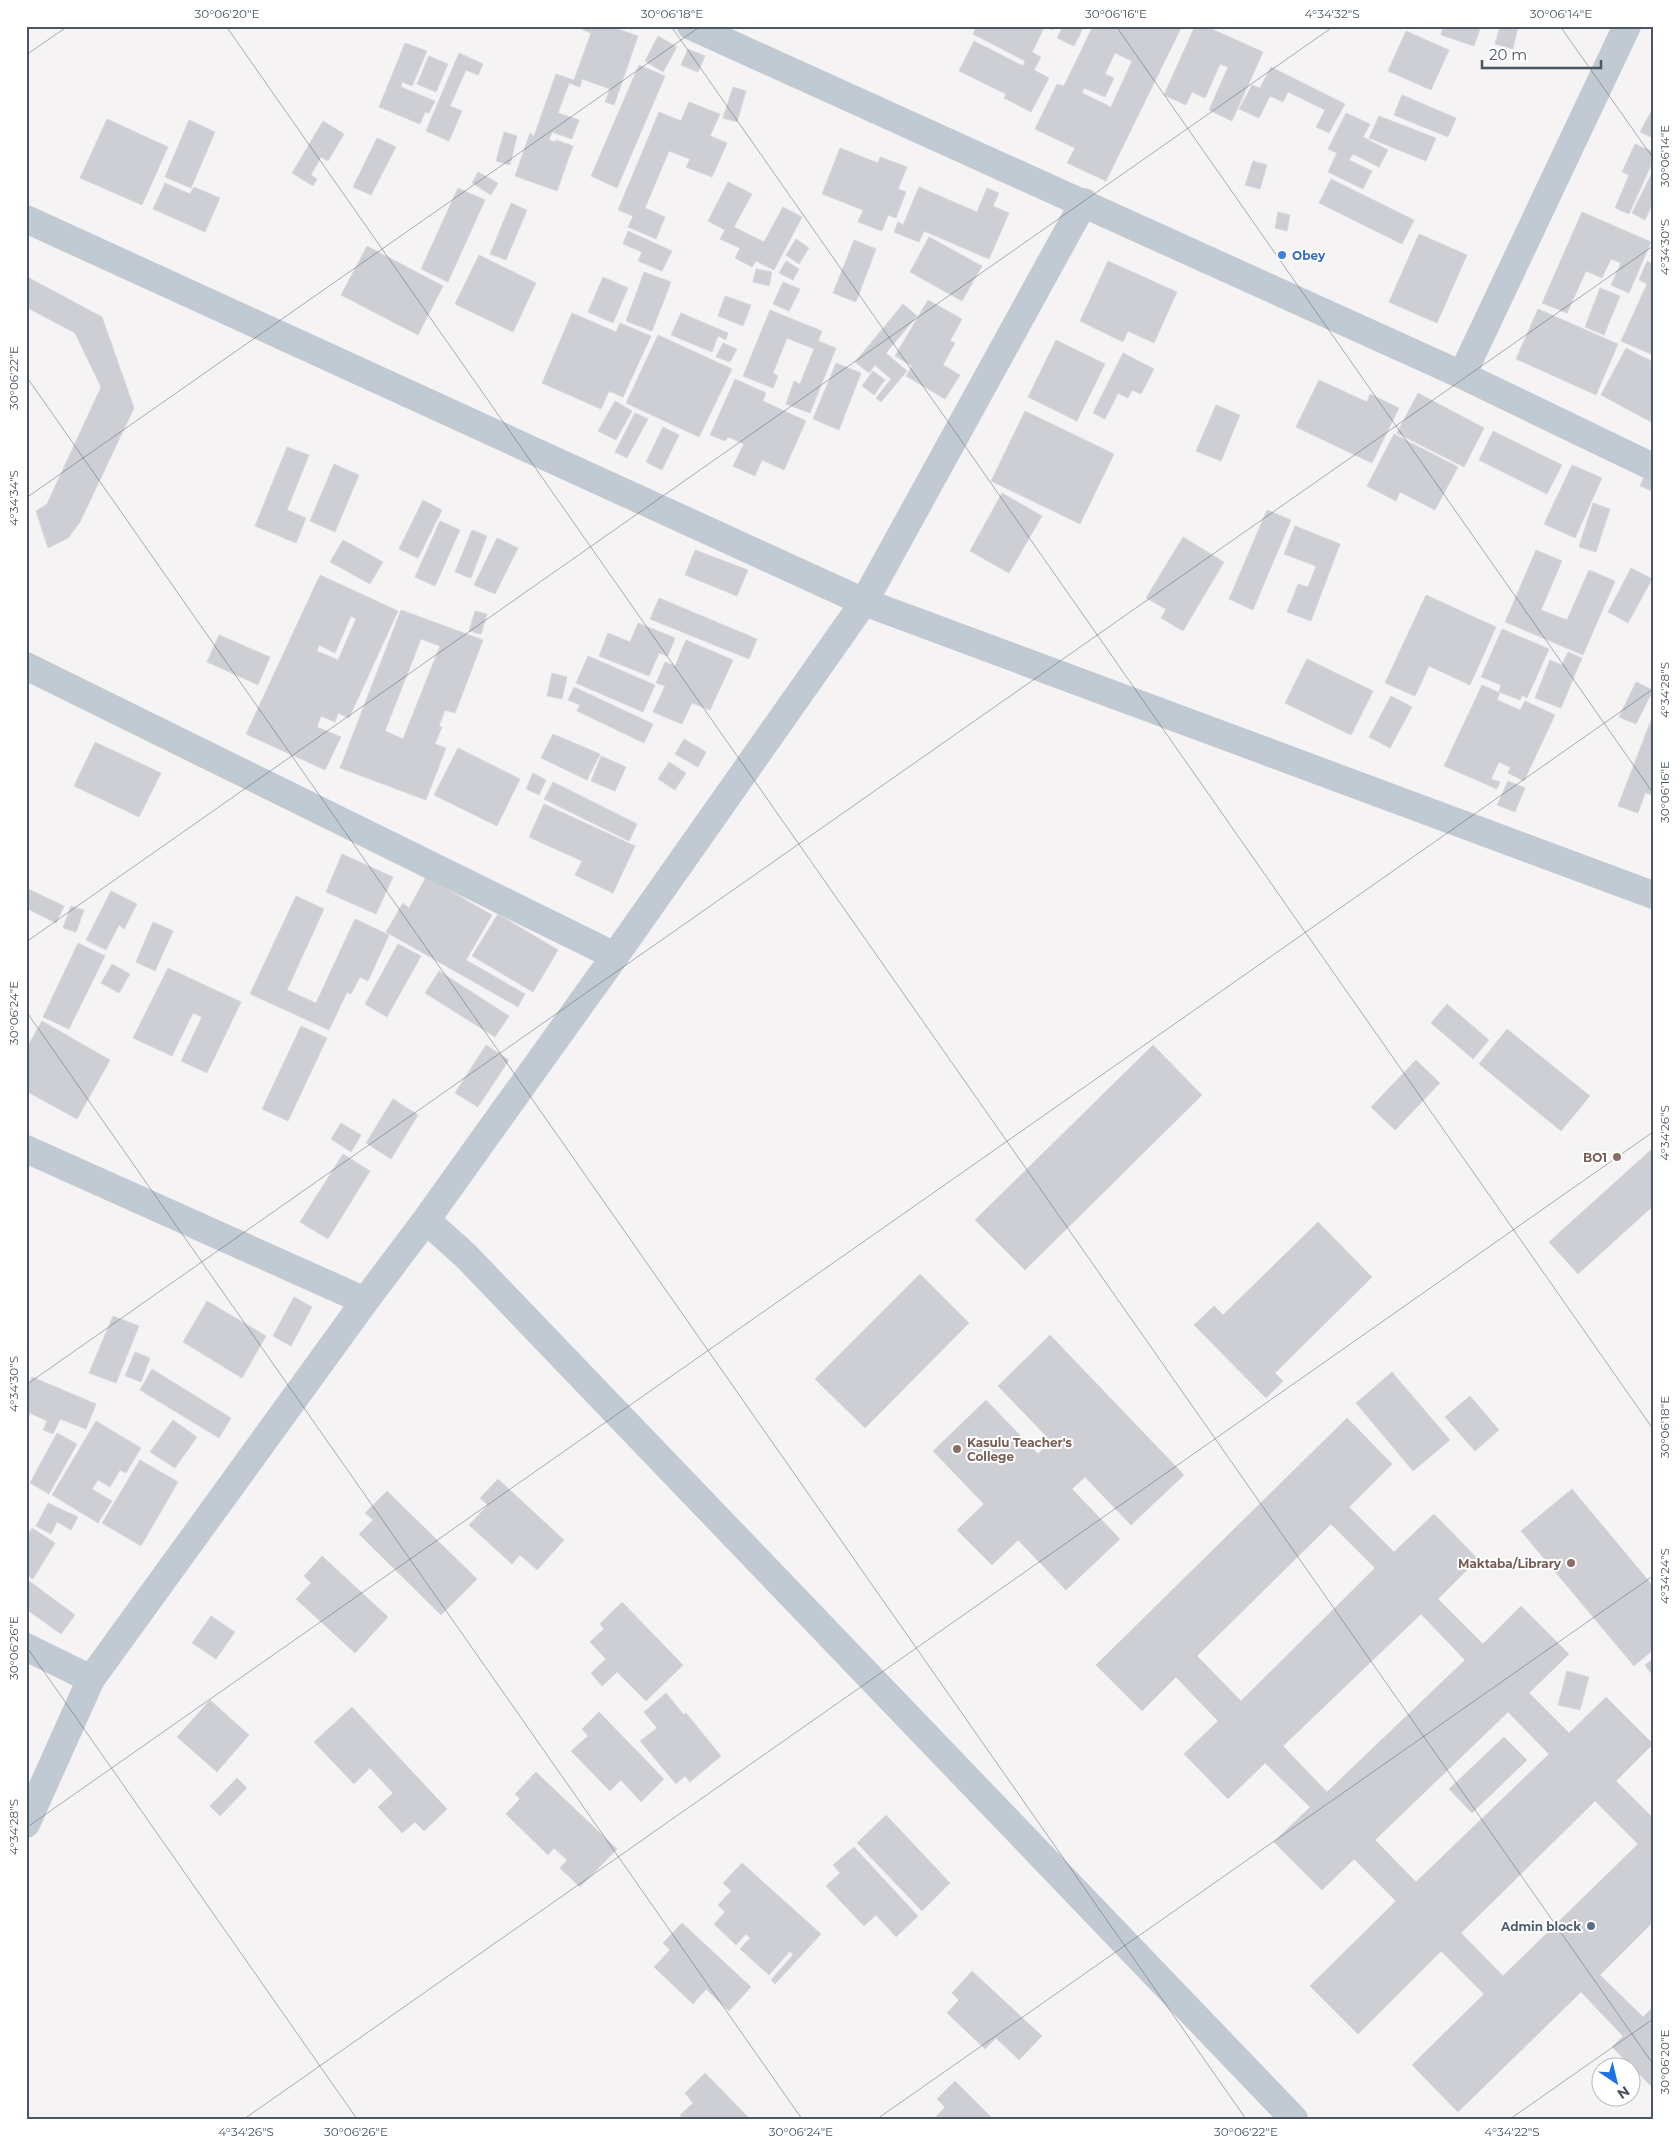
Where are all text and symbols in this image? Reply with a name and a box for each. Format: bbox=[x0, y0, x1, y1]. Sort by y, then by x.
text: 30°06'20"E bbox=[194, 6, 260, 21]
text: 30°06'18"E bbox=[641, 6, 703, 21]
text: 30°06'16"E bbox=[1085, 6, 1147, 21]
text: 4°34'32"S bbox=[1304, 6, 1360, 21]
text: 30°06'14"E bbox=[1530, 6, 1592, 21]
scale bar bbox=[1482, 38, 1600, 70]
text: 20 m bbox=[1489, 45, 1527, 64]
text: 30°06'14"E bbox=[1657, 125, 1672, 187]
text: 4°34'30"S bbox=[1657, 219, 1672, 275]
place label: Obey bbox=[1292, 248, 1326, 263]
marker: Obey bbox=[1276, 249, 1288, 261]
text: 30°06'22"E bbox=[6, 346, 21, 410]
text: 4°34'34"S bbox=[6, 470, 21, 526]
text: 4°34'28"S bbox=[1657, 662, 1672, 718]
text: 30°06'16"E bbox=[1657, 761, 1672, 823]
text: 30°06'24"E bbox=[6, 981, 21, 1045]
text: 4°34'26"S bbox=[1657, 1105, 1672, 1161]
place label: BO1 bbox=[1583, 1150, 1607, 1165]
marker: BO1 bbox=[1611, 1151, 1623, 1163]
text: 4°34'30"S bbox=[6, 1356, 21, 1412]
text: 30°06'18"E bbox=[1657, 1396, 1672, 1458]
place label: Kasulu Teacher's College bbox=[967, 1435, 1073, 1464]
marker: Kasulu Teacher's College bbox=[951, 1443, 963, 1455]
text: 4°34'24"S bbox=[1657, 1548, 1672, 1604]
place label: Maktaba/Library bbox=[1458, 1556, 1562, 1571]
marker: Maktaba/Library bbox=[1565, 1557, 1577, 1569]
text: 30°06'26"E bbox=[6, 1616, 21, 1680]
text: 4°34'28"S bbox=[6, 1799, 21, 1855]
place label: Admin block bbox=[1500, 1919, 1581, 1934]
marker: Admin block bbox=[1585, 1920, 1597, 1932]
text: 30°06'20"E bbox=[1657, 2029, 1672, 2095]
north arrow bbox=[1592, 2058, 1642, 2108]
text: N bbox=[1614, 2082, 1633, 2103]
text: 4°34'26"S bbox=[218, 2124, 274, 2139]
text: 30°06'26"E bbox=[324, 2124, 388, 2139]
text: 30°06'24"E bbox=[769, 2124, 833, 2139]
text: 30°06'22"E bbox=[1214, 2124, 1278, 2139]
text: 4°34'22"S bbox=[1484, 2124, 1540, 2139]

